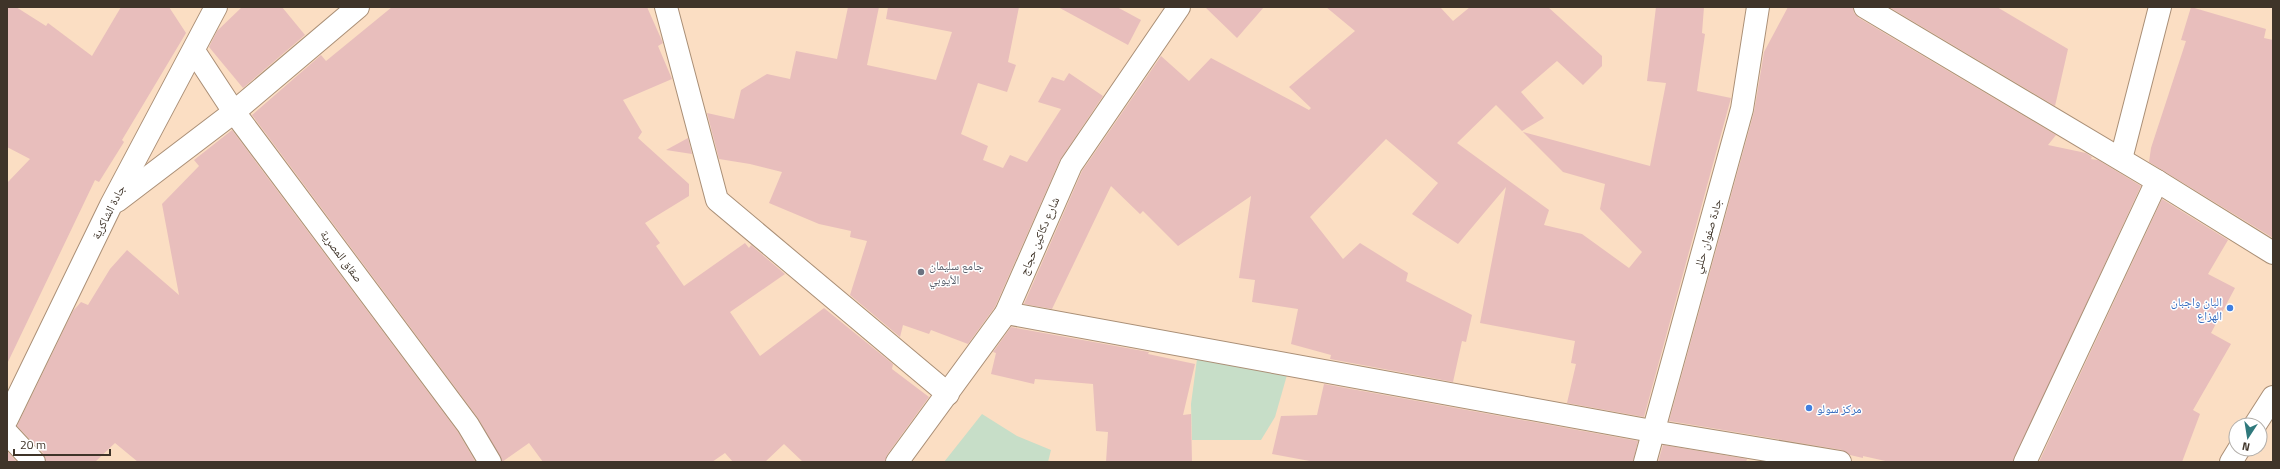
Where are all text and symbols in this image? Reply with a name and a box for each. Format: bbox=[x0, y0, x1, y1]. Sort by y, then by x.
street label: جادة الشاكرية bbox=[86, 181, 130, 243]
street label: شارع دكاكين حجاج bbox=[1014, 194, 1064, 278]
street label: جادة صفوان حللي bbox=[1687, 196, 1728, 276]
street label: صقاق المصرية bbox=[316, 226, 368, 286]
place label: جامع سليمان الأيوبي bbox=[929, 256, 984, 290]
marker: جامع سليمان الأيوبي bbox=[916, 267, 926, 277]
place label: البان واجبان الهزاع bbox=[2171, 292, 2222, 325]
marker: البان واجبان الهزاع bbox=[2225, 303, 2235, 313]
place label: مركز سولو bbox=[1817, 399, 1861, 418]
marker: مركز سولو bbox=[1804, 403, 1814, 413]
north arrow bbox=[2228, 417, 2268, 457]
scale bar bbox=[14, 431, 110, 457]
text: 20 m bbox=[20, 435, 46, 454]
text: N bbox=[2241, 438, 2251, 455]

